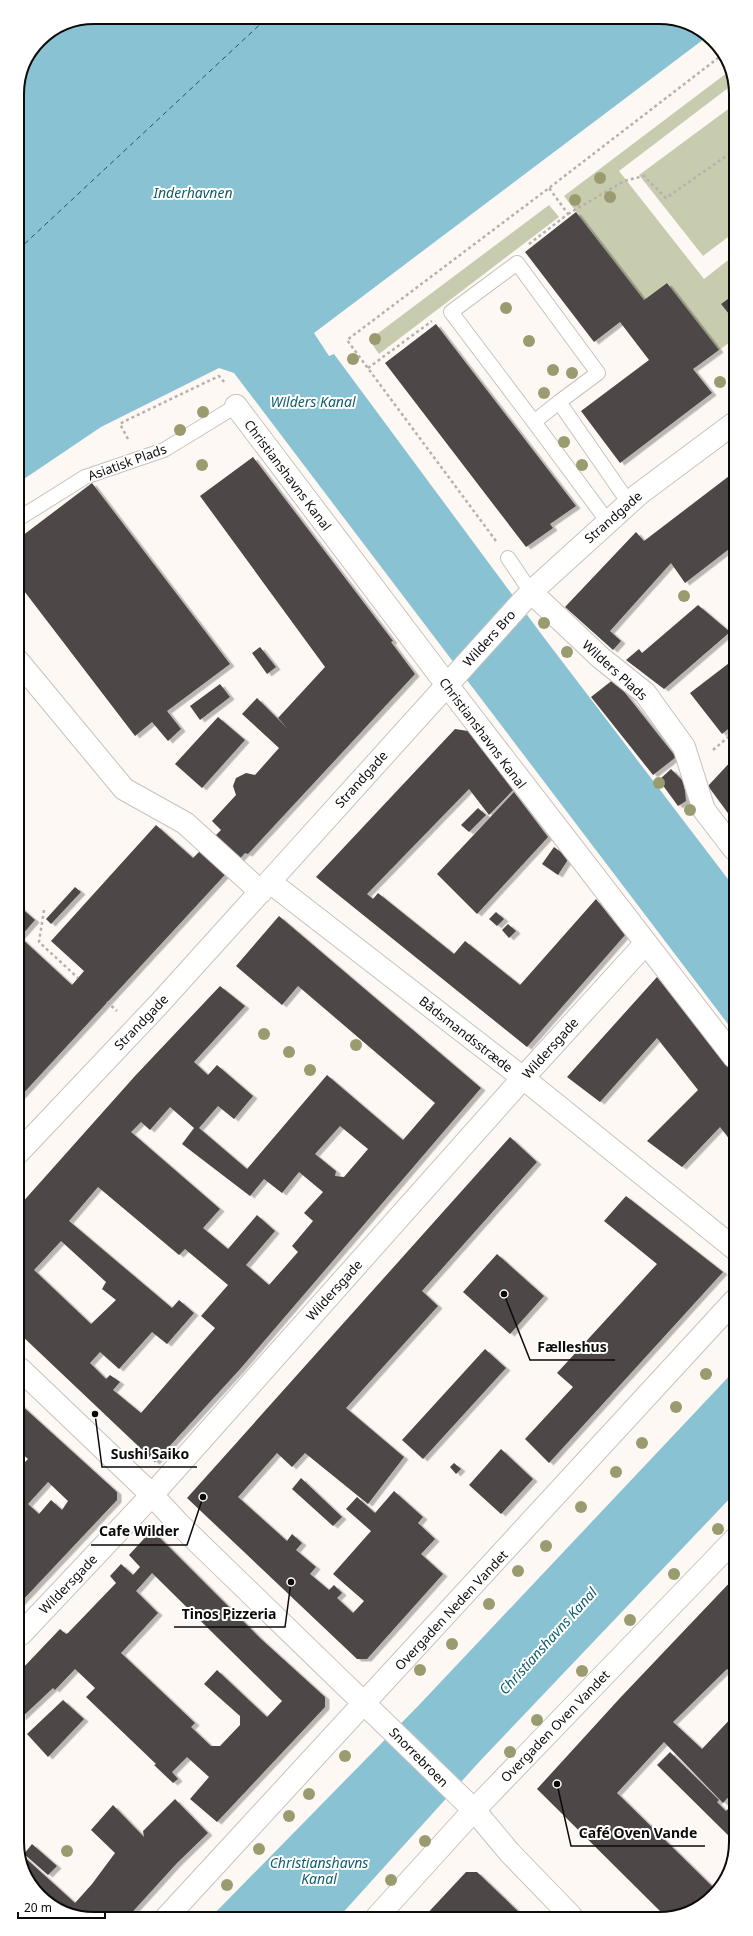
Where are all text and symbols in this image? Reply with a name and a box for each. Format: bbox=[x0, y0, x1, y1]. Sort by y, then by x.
water label: Inderhavnen bbox=[152, 183, 233, 202]
water label: Wilders Kanal bbox=[270, 392, 356, 411]
street label: Christianshavns Kanal bbox=[240, 416, 336, 534]
street label: Asiatisk Plads bbox=[85, 439, 169, 485]
street label: Strandgade bbox=[580, 487, 646, 547]
street label: Wilders Bro bbox=[459, 606, 519, 670]
street label: Wilders Plads bbox=[579, 636, 651, 704]
street label: Christianshavns Kanal bbox=[435, 674, 531, 792]
street label: Strandgade bbox=[331, 747, 391, 811]
street label: Strandgade bbox=[110, 990, 172, 1054]
street label: Bådsmandsstræde bbox=[415, 992, 517, 1076]
street label: Wildersgade bbox=[518, 1014, 582, 1082]
street label: Wildersgade bbox=[302, 1256, 366, 1324]
callout: Fælleshus bbox=[530, 1334, 615, 1360]
text: Fælleshus bbox=[537, 1337, 607, 1356]
callout: Sushi Saiko bbox=[102, 1441, 197, 1467]
text: Sushi Saiko bbox=[111, 1444, 189, 1463]
callout: Cafe Wilder bbox=[91, 1519, 187, 1545]
text: Cafe Wilder bbox=[99, 1521, 180, 1540]
street label: Overgaden Neden Vandet bbox=[390, 1546, 512, 1674]
street label: Wildersgade bbox=[35, 1550, 101, 1618]
water label: Christianshavns Kanal bbox=[494, 1583, 601, 1698]
callout: Tinos Pizzeria bbox=[174, 1601, 285, 1627]
text: Tinos Pizzeria bbox=[182, 1604, 276, 1623]
street label: Overgaden Oven Vandet bbox=[497, 1666, 614, 1786]
street label: Snorrebroen bbox=[385, 1723, 453, 1791]
callout: Café Oven Vande bbox=[571, 1820, 705, 1846]
text: Café Oven Vande bbox=[579, 1823, 697, 1842]
water label: Christianshavns Kanal bbox=[270, 1853, 368, 1888]
scale bar bbox=[18, 1894, 105, 1920]
text: 20 m bbox=[24, 1899, 52, 1916]

